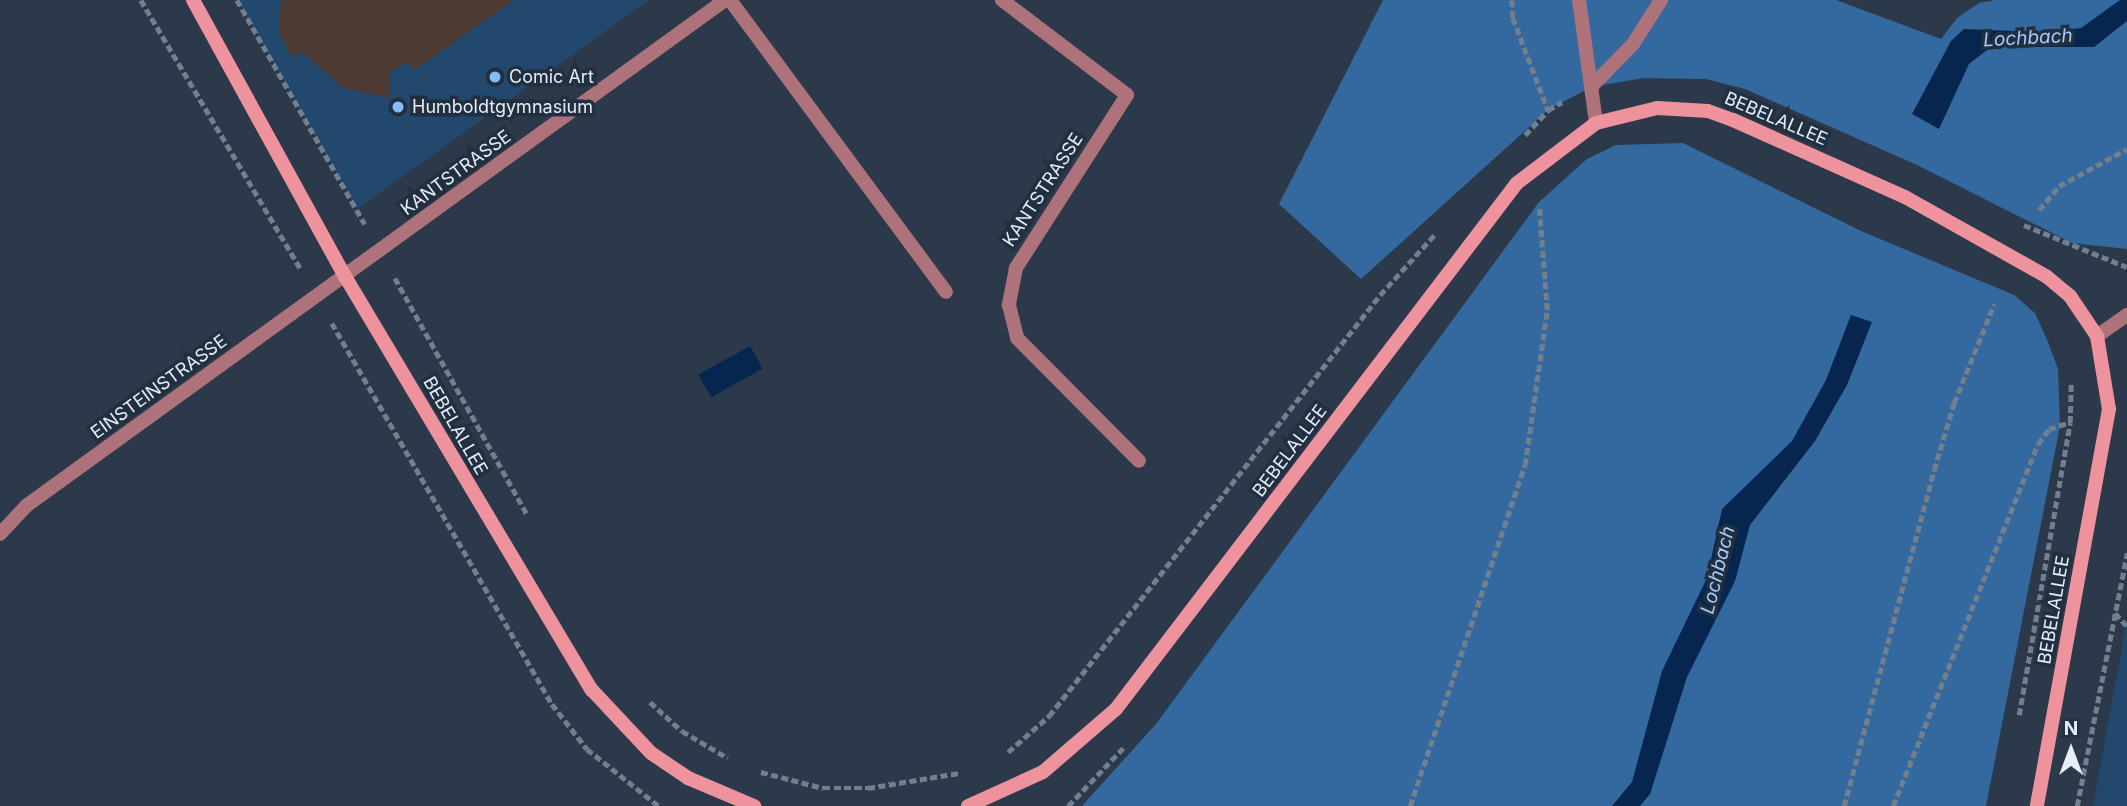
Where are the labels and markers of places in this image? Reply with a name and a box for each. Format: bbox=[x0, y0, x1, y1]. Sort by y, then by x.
place label: Comic Art bbox=[509, 66, 594, 88]
marker: Comic Art bbox=[487, 69, 503, 85]
place label: Humboldtgymnasium bbox=[412, 96, 593, 118]
marker: Humboldtgymnasium bbox=[390, 99, 406, 115]

